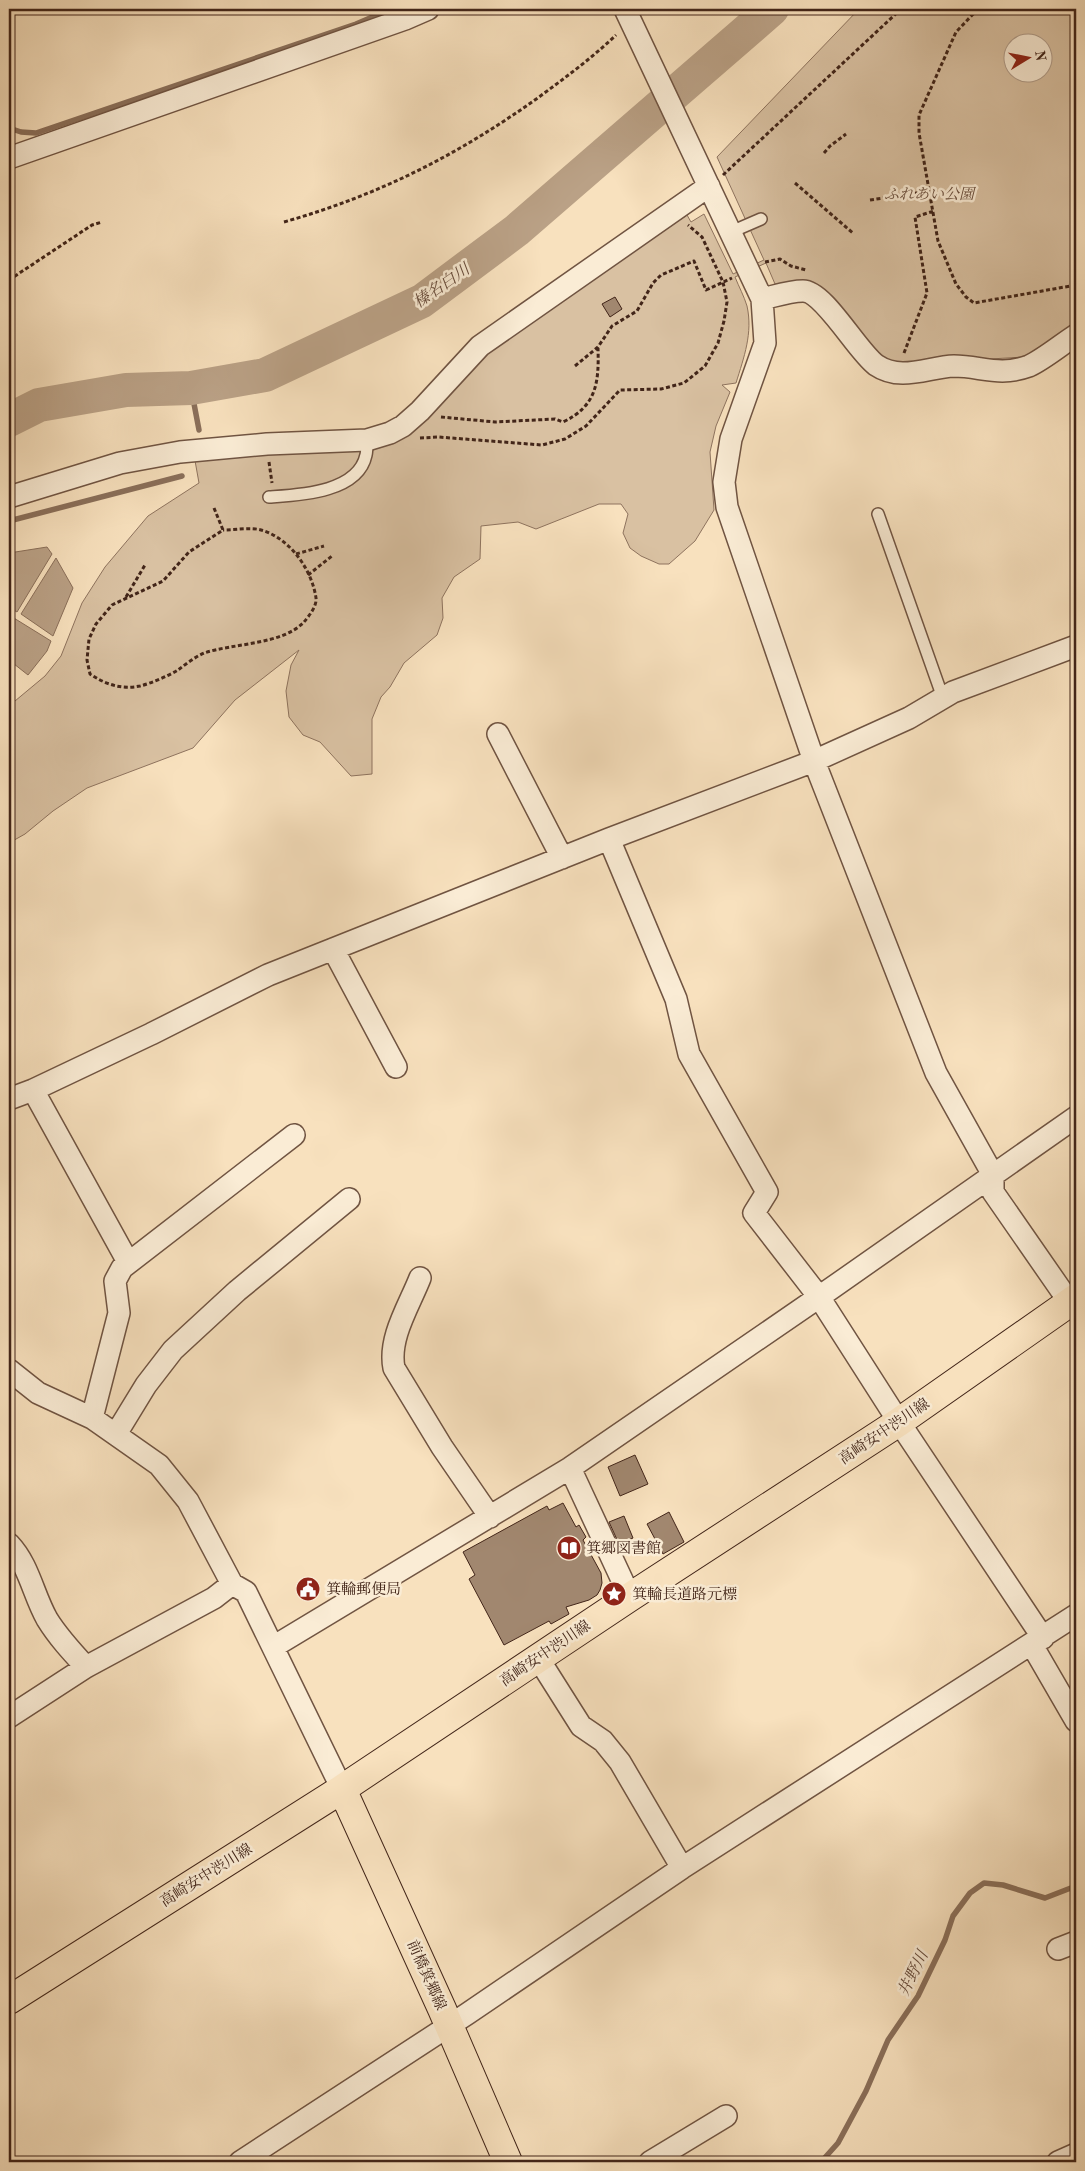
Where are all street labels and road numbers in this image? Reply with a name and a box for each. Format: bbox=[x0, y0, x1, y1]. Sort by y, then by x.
street label: 高崎安中渋川線 bbox=[836, 1395, 933, 1468]
street label: 高崎安中渋川線 bbox=[497, 1617, 594, 1690]
street label: 高崎安中渋川線 bbox=[157, 1840, 255, 1910]
street label: 前橋箕郷線 bbox=[404, 1937, 450, 2013]

